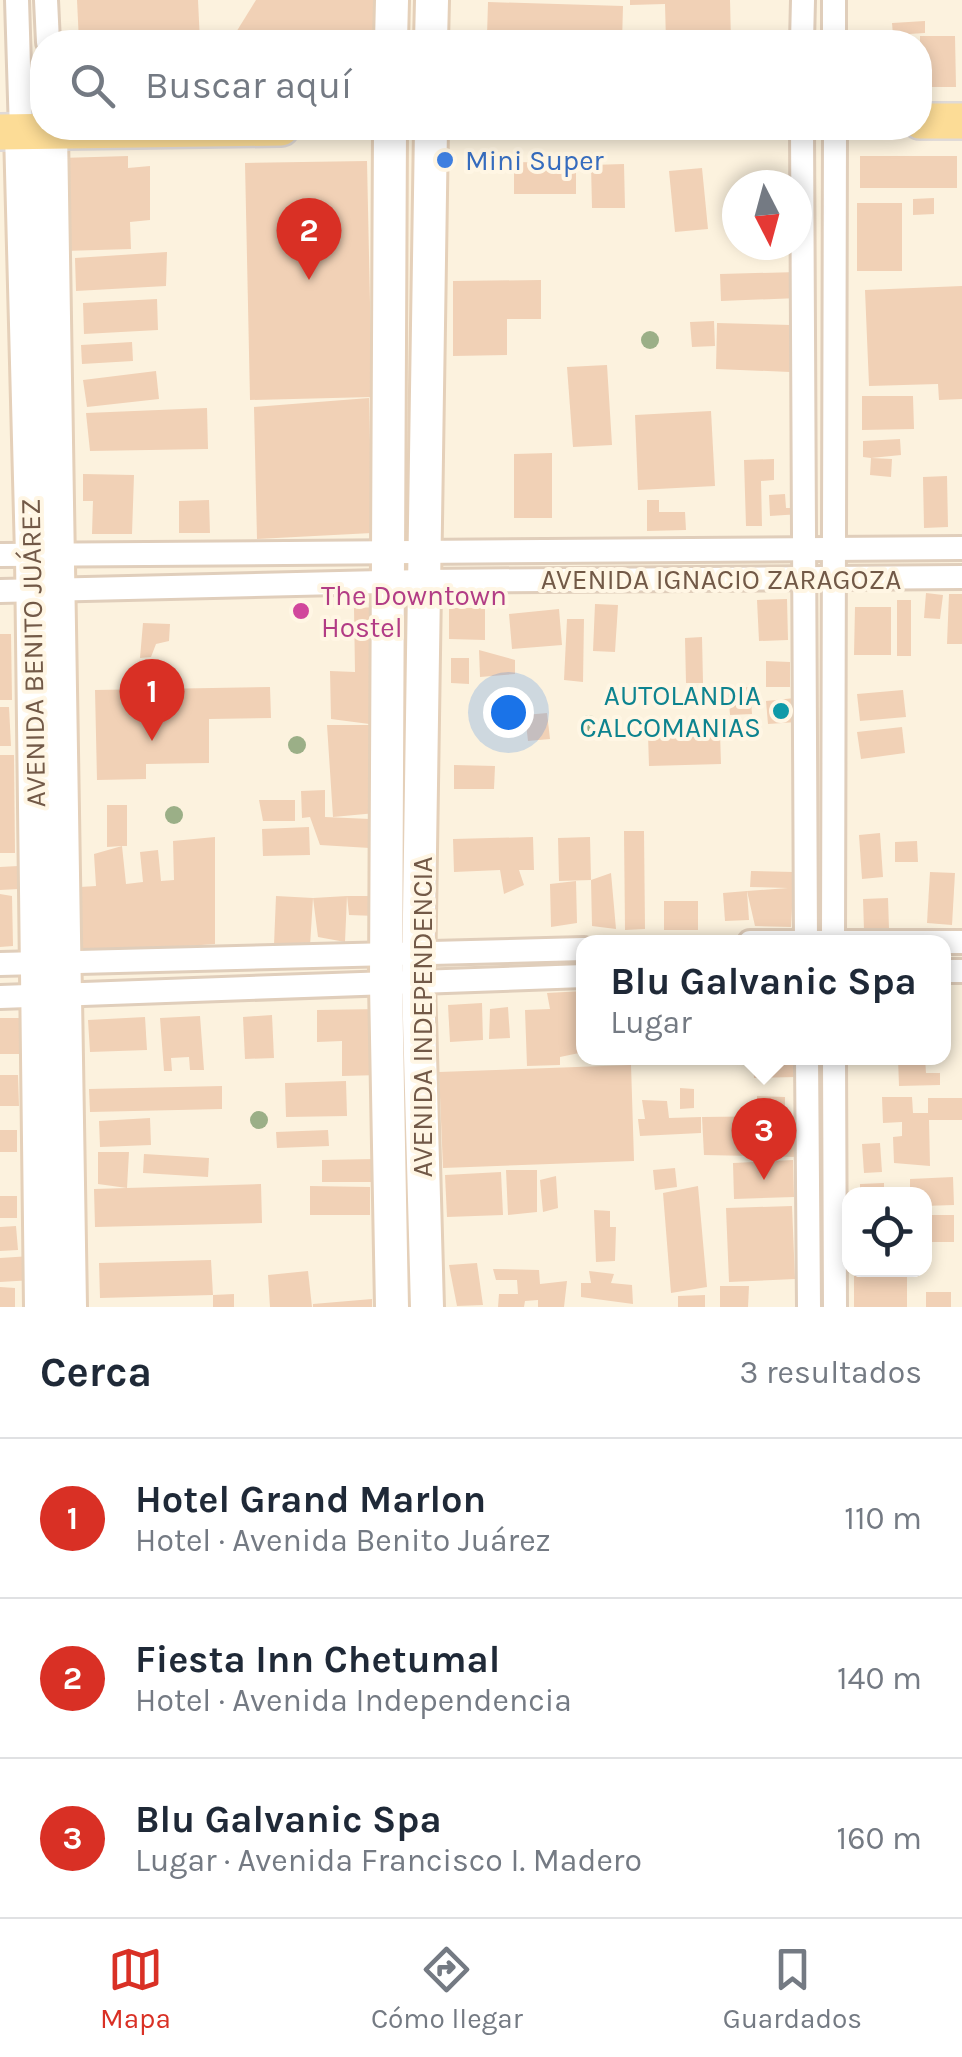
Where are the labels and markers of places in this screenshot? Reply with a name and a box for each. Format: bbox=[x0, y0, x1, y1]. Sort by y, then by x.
place label: Mini Super bbox=[465, 144, 605, 177]
marker: Mini Super bbox=[434, 149, 456, 171]
pin: 2 bbox=[276, 198, 342, 280]
place label: The Downtown Hostel bbox=[321, 579, 507, 644]
marker: The Downtown Hostel bbox=[290, 600, 312, 622]
pin: 1 bbox=[120, 658, 184, 741]
place label: AUTOLANDIA CALCOMANIAS bbox=[580, 679, 761, 744]
marker: AUTOLANDIA CALCOMANIAS bbox=[770, 700, 792, 722]
pin: 3 bbox=[732, 1098, 796, 1180]

